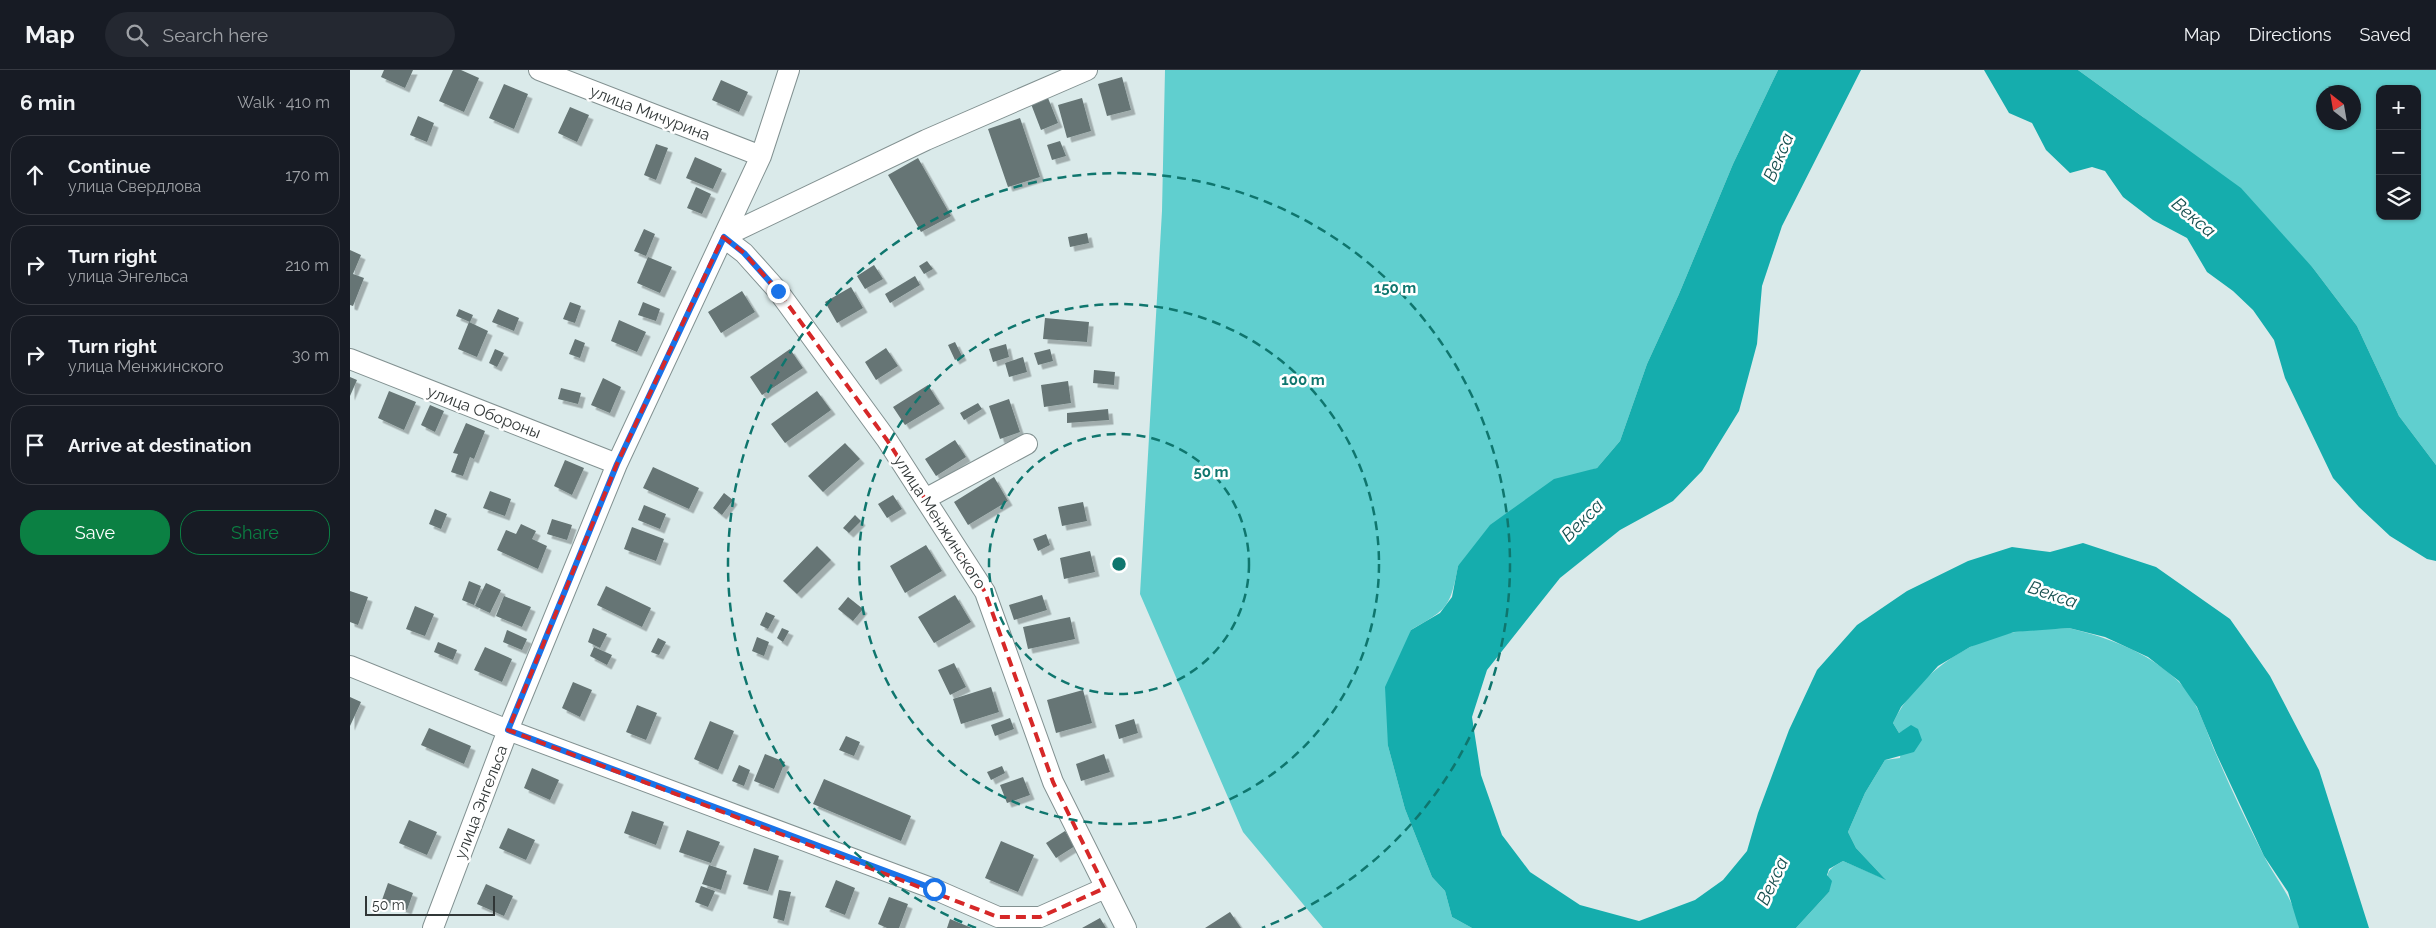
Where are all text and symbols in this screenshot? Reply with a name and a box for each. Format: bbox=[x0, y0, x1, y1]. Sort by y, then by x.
search box bbox=[105, 12, 455, 57]
text: Map bbox=[25, 20, 75, 49]
icon: search bbox=[123, 21, 151, 49]
text: Search here bbox=[163, 24, 268, 46]
text: Map bbox=[2184, 24, 2220, 45]
text: Directions bbox=[2248, 24, 2332, 45]
text: Saved bbox=[2360, 24, 2411, 45]
street label: улица Мичурина bbox=[587, 81, 713, 145]
north arrow bbox=[2316, 85, 2361, 130]
map controls bbox=[2376, 85, 2421, 220]
button: + bbox=[2376, 85, 2421, 130]
text: 6 min bbox=[20, 90, 75, 115]
text: Walk · 410 m bbox=[237, 93, 330, 112]
water label: Векса bbox=[1758, 129, 1798, 184]
button: − bbox=[2376, 130, 2421, 175]
text: Continue bbox=[68, 155, 151, 177]
icon: ahead bbox=[21, 161, 49, 189]
text: 170 m bbox=[285, 166, 329, 185]
button: layers bbox=[2376, 175, 2421, 220]
text: улица Свердлова bbox=[68, 177, 201, 196]
water label: Векса bbox=[2168, 193, 2220, 241]
text: Turn right bbox=[68, 245, 157, 267]
icon: right bbox=[21, 251, 49, 279]
text: 210 m bbox=[285, 256, 329, 275]
text: улица Энгельса bbox=[68, 267, 188, 286]
text: 150 m bbox=[1374, 279, 1416, 297]
route end bbox=[767, 280, 790, 303]
text: Turn right bbox=[68, 335, 157, 357]
icon: right bbox=[21, 341, 49, 369]
text: 30 m bbox=[292, 346, 329, 365]
text: улица Менжинского bbox=[68, 357, 224, 376]
text: 100 m bbox=[1281, 371, 1325, 389]
street label: улица Обороны bbox=[424, 382, 544, 442]
icon: arrive bbox=[21, 431, 49, 459]
text: Arrive at destination bbox=[68, 434, 252, 456]
street label: улица Менжинского bbox=[890, 452, 990, 592]
text: 50 m bbox=[1193, 463, 1229, 481]
water label: Векса bbox=[1557, 495, 1607, 545]
button: Save bbox=[20, 510, 170, 555]
button: Share bbox=[180, 510, 330, 555]
centre of rings bbox=[1110, 555, 1128, 573]
water label: Векса bbox=[2026, 576, 2080, 612]
street label: улица Энгельса bbox=[451, 742, 511, 862]
water label: Векса bbox=[1752, 853, 1792, 908]
route start bbox=[923, 878, 946, 901]
scale bar bbox=[365, 893, 495, 916]
text: 50 m bbox=[372, 897, 405, 913]

